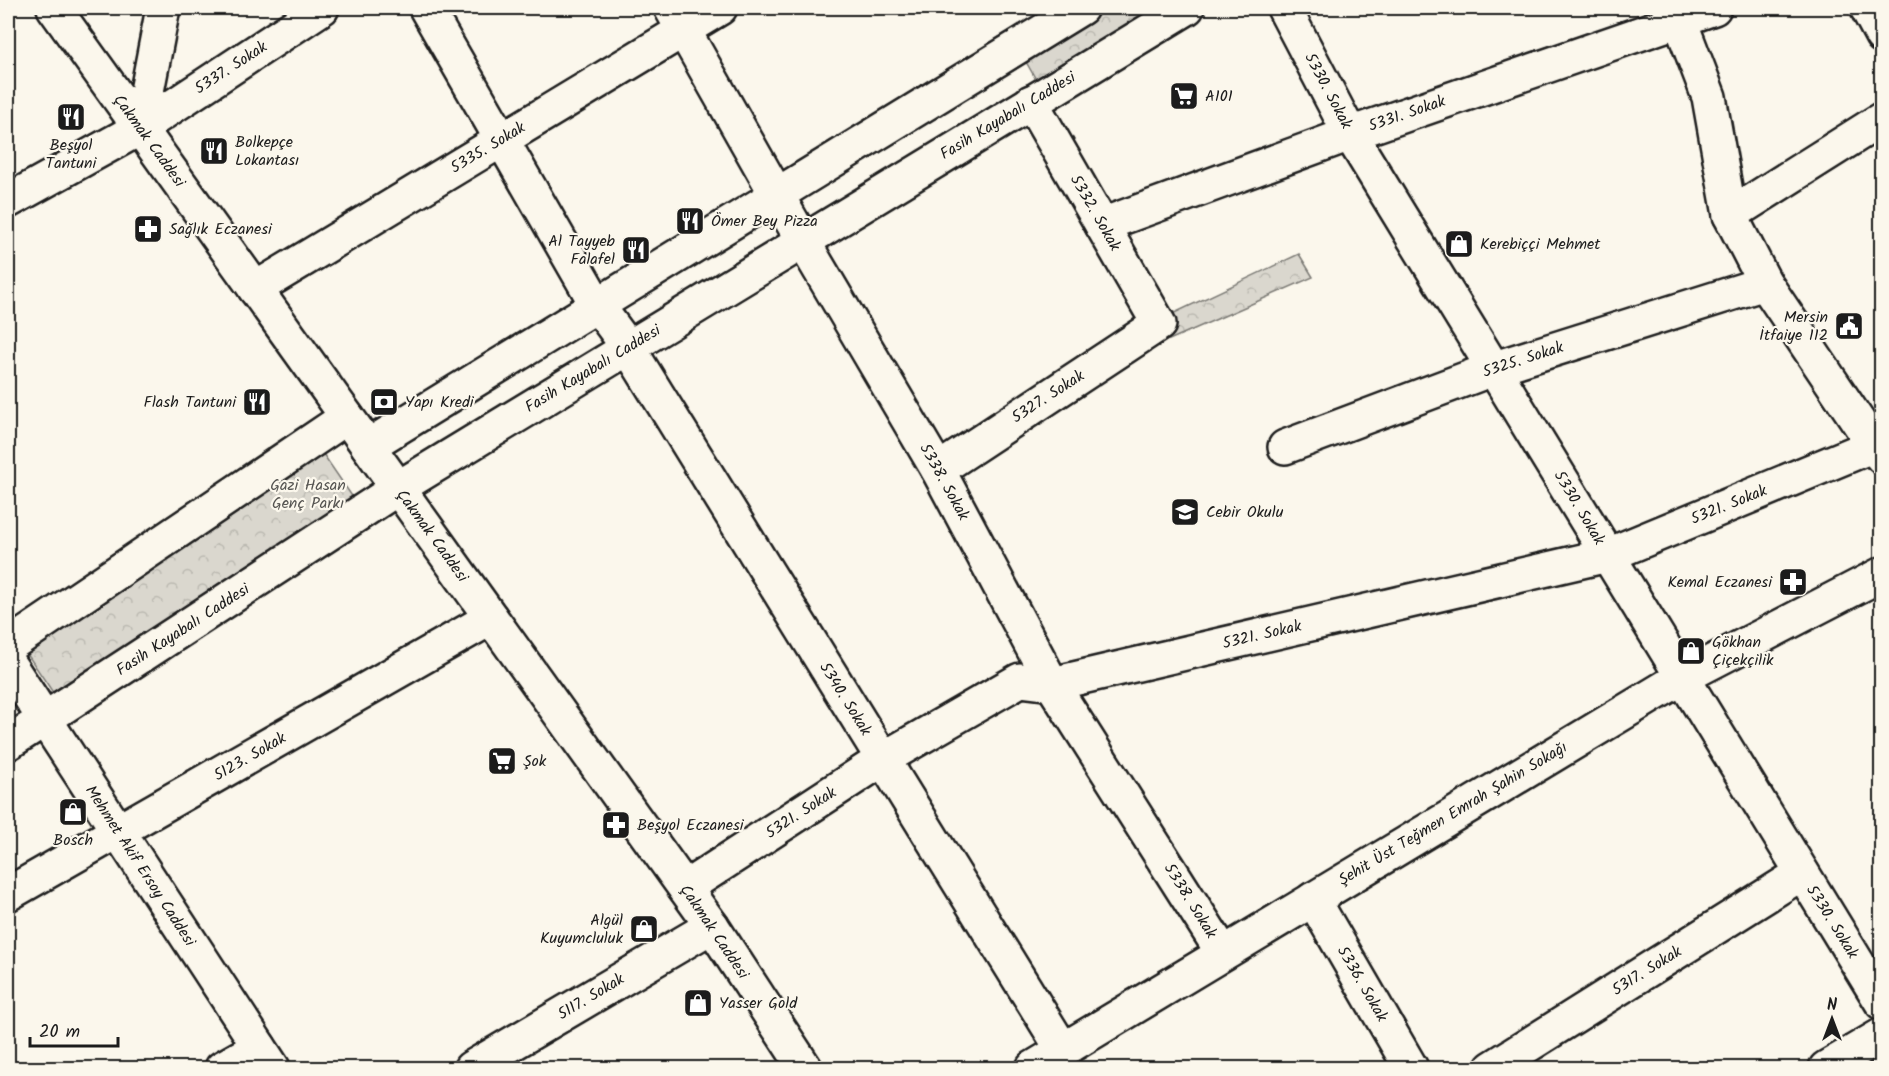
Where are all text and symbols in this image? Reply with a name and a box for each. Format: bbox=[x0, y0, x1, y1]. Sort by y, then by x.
street label: 5337. Sokak bbox=[190, 35, 273, 101]
street label: 5330. Sokak bbox=[1297, 48, 1359, 134]
street label: Fasih Kayabalı Caddesi bbox=[935, 65, 1082, 167]
supermarket icon: A101 bbox=[1168, 80, 1200, 112]
place label: A101 bbox=[1205, 84, 1233, 109]
street label: Çakmak Caddesi bbox=[107, 89, 192, 194]
street label: 5331. Sokak bbox=[1365, 89, 1450, 139]
restaurant icon: Beşyol Tantuni bbox=[55, 101, 87, 133]
street label: 5335. Sokak bbox=[446, 115, 531, 180]
place label: Bolkepçe Lokantası bbox=[235, 130, 299, 173]
place label: Beşyol Tantuni bbox=[46, 133, 98, 176]
restaurant icon: Bolkepçe Lokantası bbox=[198, 135, 230, 167]
street label: 5332. Sokak bbox=[1063, 170, 1127, 256]
restaurant icon: Ömer Bey Pizza bbox=[674, 205, 706, 237]
place label: Ömer Bey Pizza bbox=[711, 209, 818, 234]
pharmacy icon: Sağlık Eczanesi bbox=[132, 213, 164, 245]
place label: Sağlık Eczanesi bbox=[169, 217, 273, 242]
shop icon: Kerebiççi Mehmet bbox=[1443, 228, 1475, 260]
place label: Al Tayyeb Falafel bbox=[548, 229, 616, 272]
place label: Kerebiççi Mehmet bbox=[1480, 232, 1601, 257]
restaurant icon: Al Tayyeb Falafel bbox=[620, 234, 652, 266]
place label: Mersin İtfaiye 112 bbox=[1759, 305, 1828, 348]
public building icon: Mersin İtfaiye 112 bbox=[1833, 310, 1865, 342]
street label: Fasih Kayabalı Caddesi bbox=[520, 318, 667, 420]
street label: 5325. Sokak bbox=[1479, 335, 1567, 385]
street label: 5327. Sokak bbox=[1006, 364, 1090, 430]
restaurant icon: Flash Tantuni bbox=[241, 386, 273, 418]
bank icon: Yapı Kredi bbox=[368, 386, 400, 418]
place label: Flash Tantuni bbox=[144, 390, 237, 415]
place label: Yapı Kredi bbox=[405, 390, 475, 415]
street label: 5338. Sokak bbox=[912, 439, 976, 526]
street label: 5330. Sokak bbox=[1547, 466, 1611, 551]
park label: Gazi Hasan Genç Parkı bbox=[270, 473, 346, 516]
street label: 5321. Sokak bbox=[1687, 478, 1771, 532]
street label: Çakmak Caddesi bbox=[390, 484, 475, 589]
school or university icon: Cebir Okulu bbox=[1169, 496, 1201, 528]
place label: Cebir Okulu bbox=[1206, 500, 1284, 525]
pharmacy icon: Kemal Eczanesi bbox=[1777, 566, 1809, 598]
place label: Kemal Eczanesi bbox=[1667, 570, 1773, 595]
street label: Fasih Kayabalı Caddesi bbox=[111, 577, 256, 683]
street label: 5321. Sokak bbox=[1220, 614, 1305, 656]
place label: Gökhan Çiçekçilik bbox=[1712, 630, 1774, 673]
shop icon: Gökhan Çiçekçilik bbox=[1675, 635, 1707, 667]
street label: 5340. Sokak bbox=[812, 657, 878, 741]
street label: 5123. Sokak bbox=[209, 726, 292, 788]
street label: Şehit Üst Teğmen Emrah Şahin Sokağı bbox=[1334, 735, 1572, 893]
supermarket icon: Şok bbox=[486, 745, 518, 777]
place label: Şok bbox=[523, 749, 547, 774]
street label: Mehmet Akif Ersoy Caddesi bbox=[78, 780, 202, 953]
street label: 5321. Sokak bbox=[760, 780, 842, 845]
shop icon: Bosch bbox=[57, 796, 89, 828]
pharmacy icon: Beşyol Eczanesi bbox=[600, 809, 632, 841]
place label: Beşyol Eczanesi bbox=[637, 813, 745, 838]
place label: Bosch bbox=[53, 828, 93, 853]
street label: 5338. Sokak bbox=[1157, 858, 1223, 944]
street label: Çakmak Caddesi bbox=[673, 880, 756, 985]
street label: 5330. Sokak bbox=[1799, 880, 1865, 964]
place label: Algül Kuyumcluluk bbox=[540, 908, 623, 951]
shop icon: Algül Kuyumcluluk bbox=[628, 913, 660, 945]
street label: 5317. Sokak bbox=[1607, 939, 1687, 1002]
street label: 5336. Sokak bbox=[1330, 941, 1394, 1027]
street label: 5117. Sokak bbox=[553, 967, 630, 1027]
shop icon: Yasser Gold bbox=[682, 987, 714, 1019]
north arrow bbox=[1802, 989, 1862, 1049]
place label: Yasser Gold bbox=[719, 991, 798, 1016]
text: N bbox=[1827, 993, 1837, 1018]
scale bar bbox=[30, 1010, 118, 1048]
text: 20 m bbox=[39, 1018, 80, 1047]

